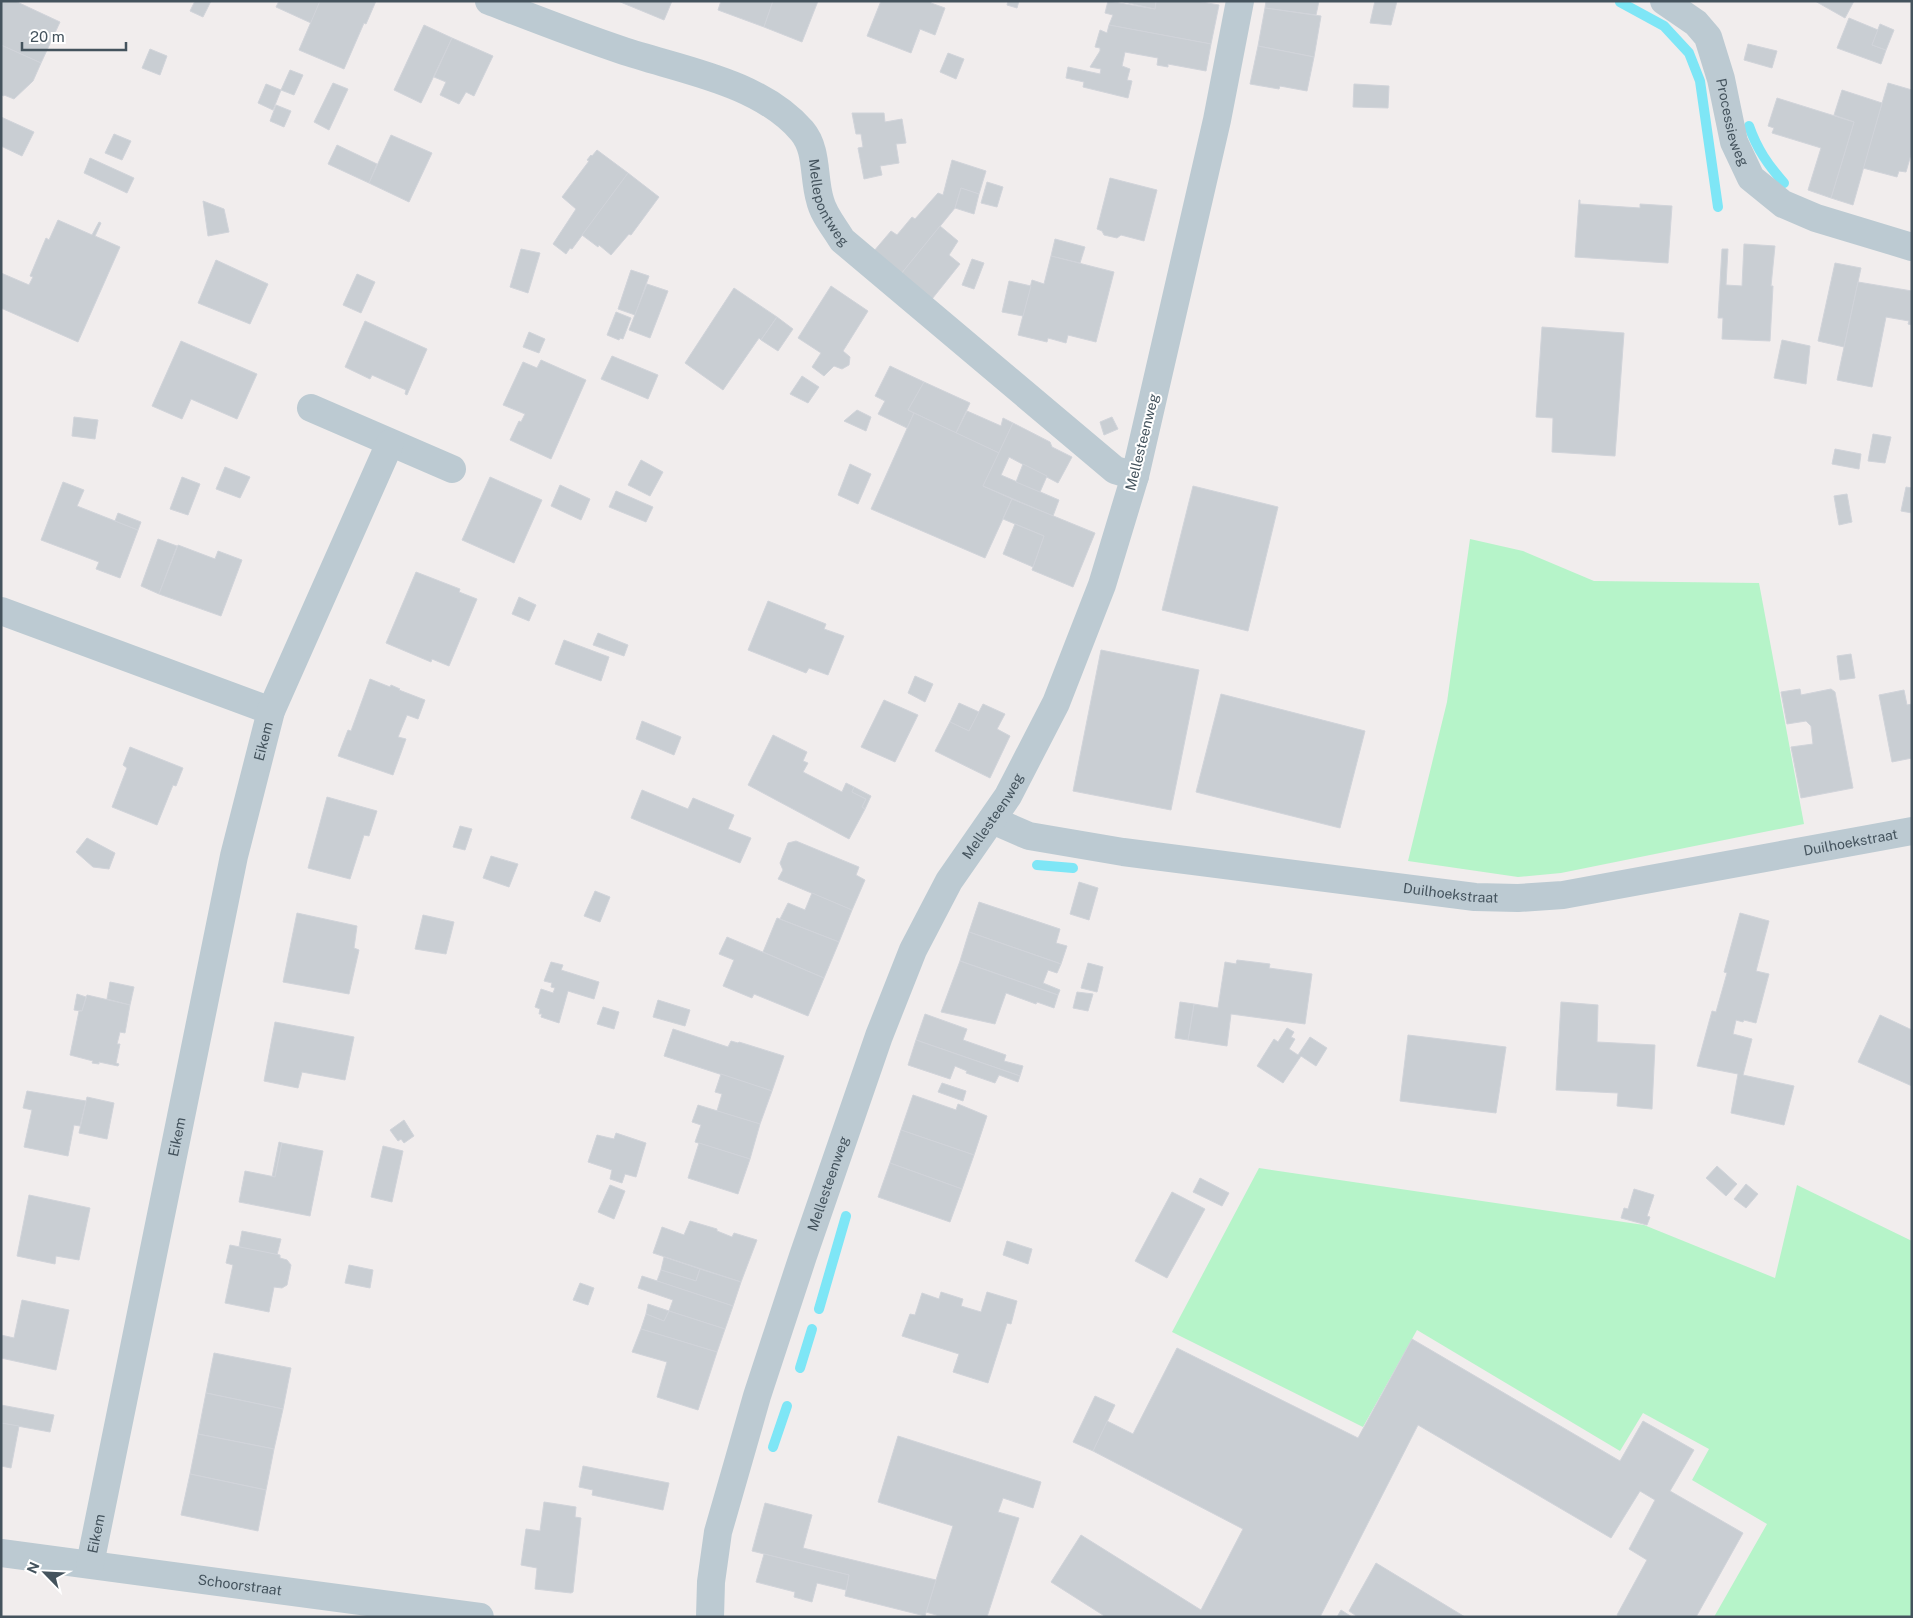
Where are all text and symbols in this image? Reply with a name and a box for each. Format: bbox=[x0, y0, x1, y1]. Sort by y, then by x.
scale bar bbox=[22, 20, 126, 52]
text: 20 m bbox=[30, 28, 65, 45]
street label: Processieweg bbox=[1713, 77, 1752, 169]
street label: Mellepontweg bbox=[806, 158, 852, 250]
street label: Mellesteenweg bbox=[1122, 392, 1162, 492]
street label: Eikem bbox=[251, 720, 276, 762]
street label: Mellesteenweg bbox=[959, 770, 1027, 862]
street label: Duilhoekstraat bbox=[1802, 826, 1899, 859]
street label: Duilhoekstraat bbox=[1402, 880, 1498, 906]
street label: Eikem bbox=[165, 1116, 189, 1158]
street label: Mellesteenweg bbox=[804, 1134, 852, 1233]
street label: Eikem bbox=[84, 1513, 108, 1555]
north arrow bbox=[20, 1548, 70, 1598]
text: N bbox=[24, 1559, 43, 1576]
street label: Schoorstraat bbox=[197, 1571, 283, 1598]

